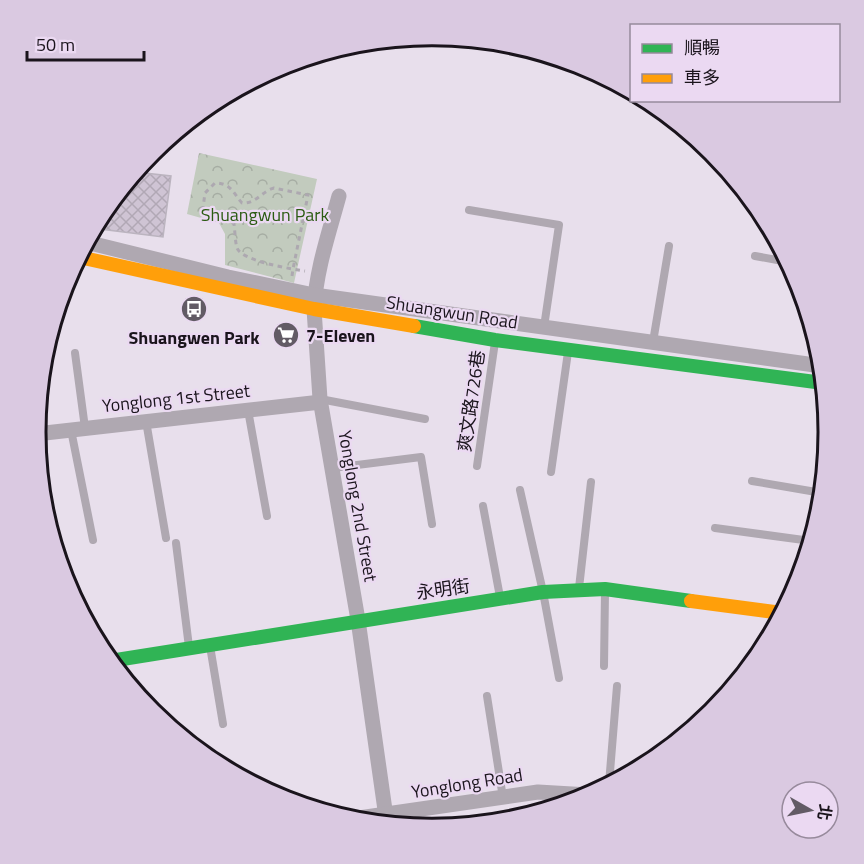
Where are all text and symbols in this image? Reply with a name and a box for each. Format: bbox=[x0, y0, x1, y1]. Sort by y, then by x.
scale bar bbox=[27, 24, 144, 62]
legend bbox=[630, 24, 840, 102]
text: 50 m bbox=[36, 31, 75, 58]
text: 順暢 bbox=[684, 34, 720, 61]
text: 車多 bbox=[684, 64, 720, 91]
park label: Shuangwun Park bbox=[201, 201, 330, 228]
street label: Shuangwun Road bbox=[384, 288, 520, 336]
bus stop icon: Shuangwen Park bbox=[179, 294, 209, 324]
supermarket icon: 7-Eleven bbox=[271, 320, 301, 350]
place label: 7-Eleven bbox=[306, 322, 375, 349]
place label: Shuangwen Park bbox=[128, 324, 260, 351]
street label: 爽文路726巷 bbox=[451, 348, 491, 454]
street label: Yonglong 1st Street bbox=[101, 377, 252, 419]
street label: Yonglong 2nd Street bbox=[331, 428, 385, 584]
street label: 永明街 bbox=[414, 572, 472, 606]
street label: Yonglong Road bbox=[409, 761, 525, 805]
north arrow bbox=[780, 780, 840, 840]
text: 北 bbox=[812, 803, 838, 822]

